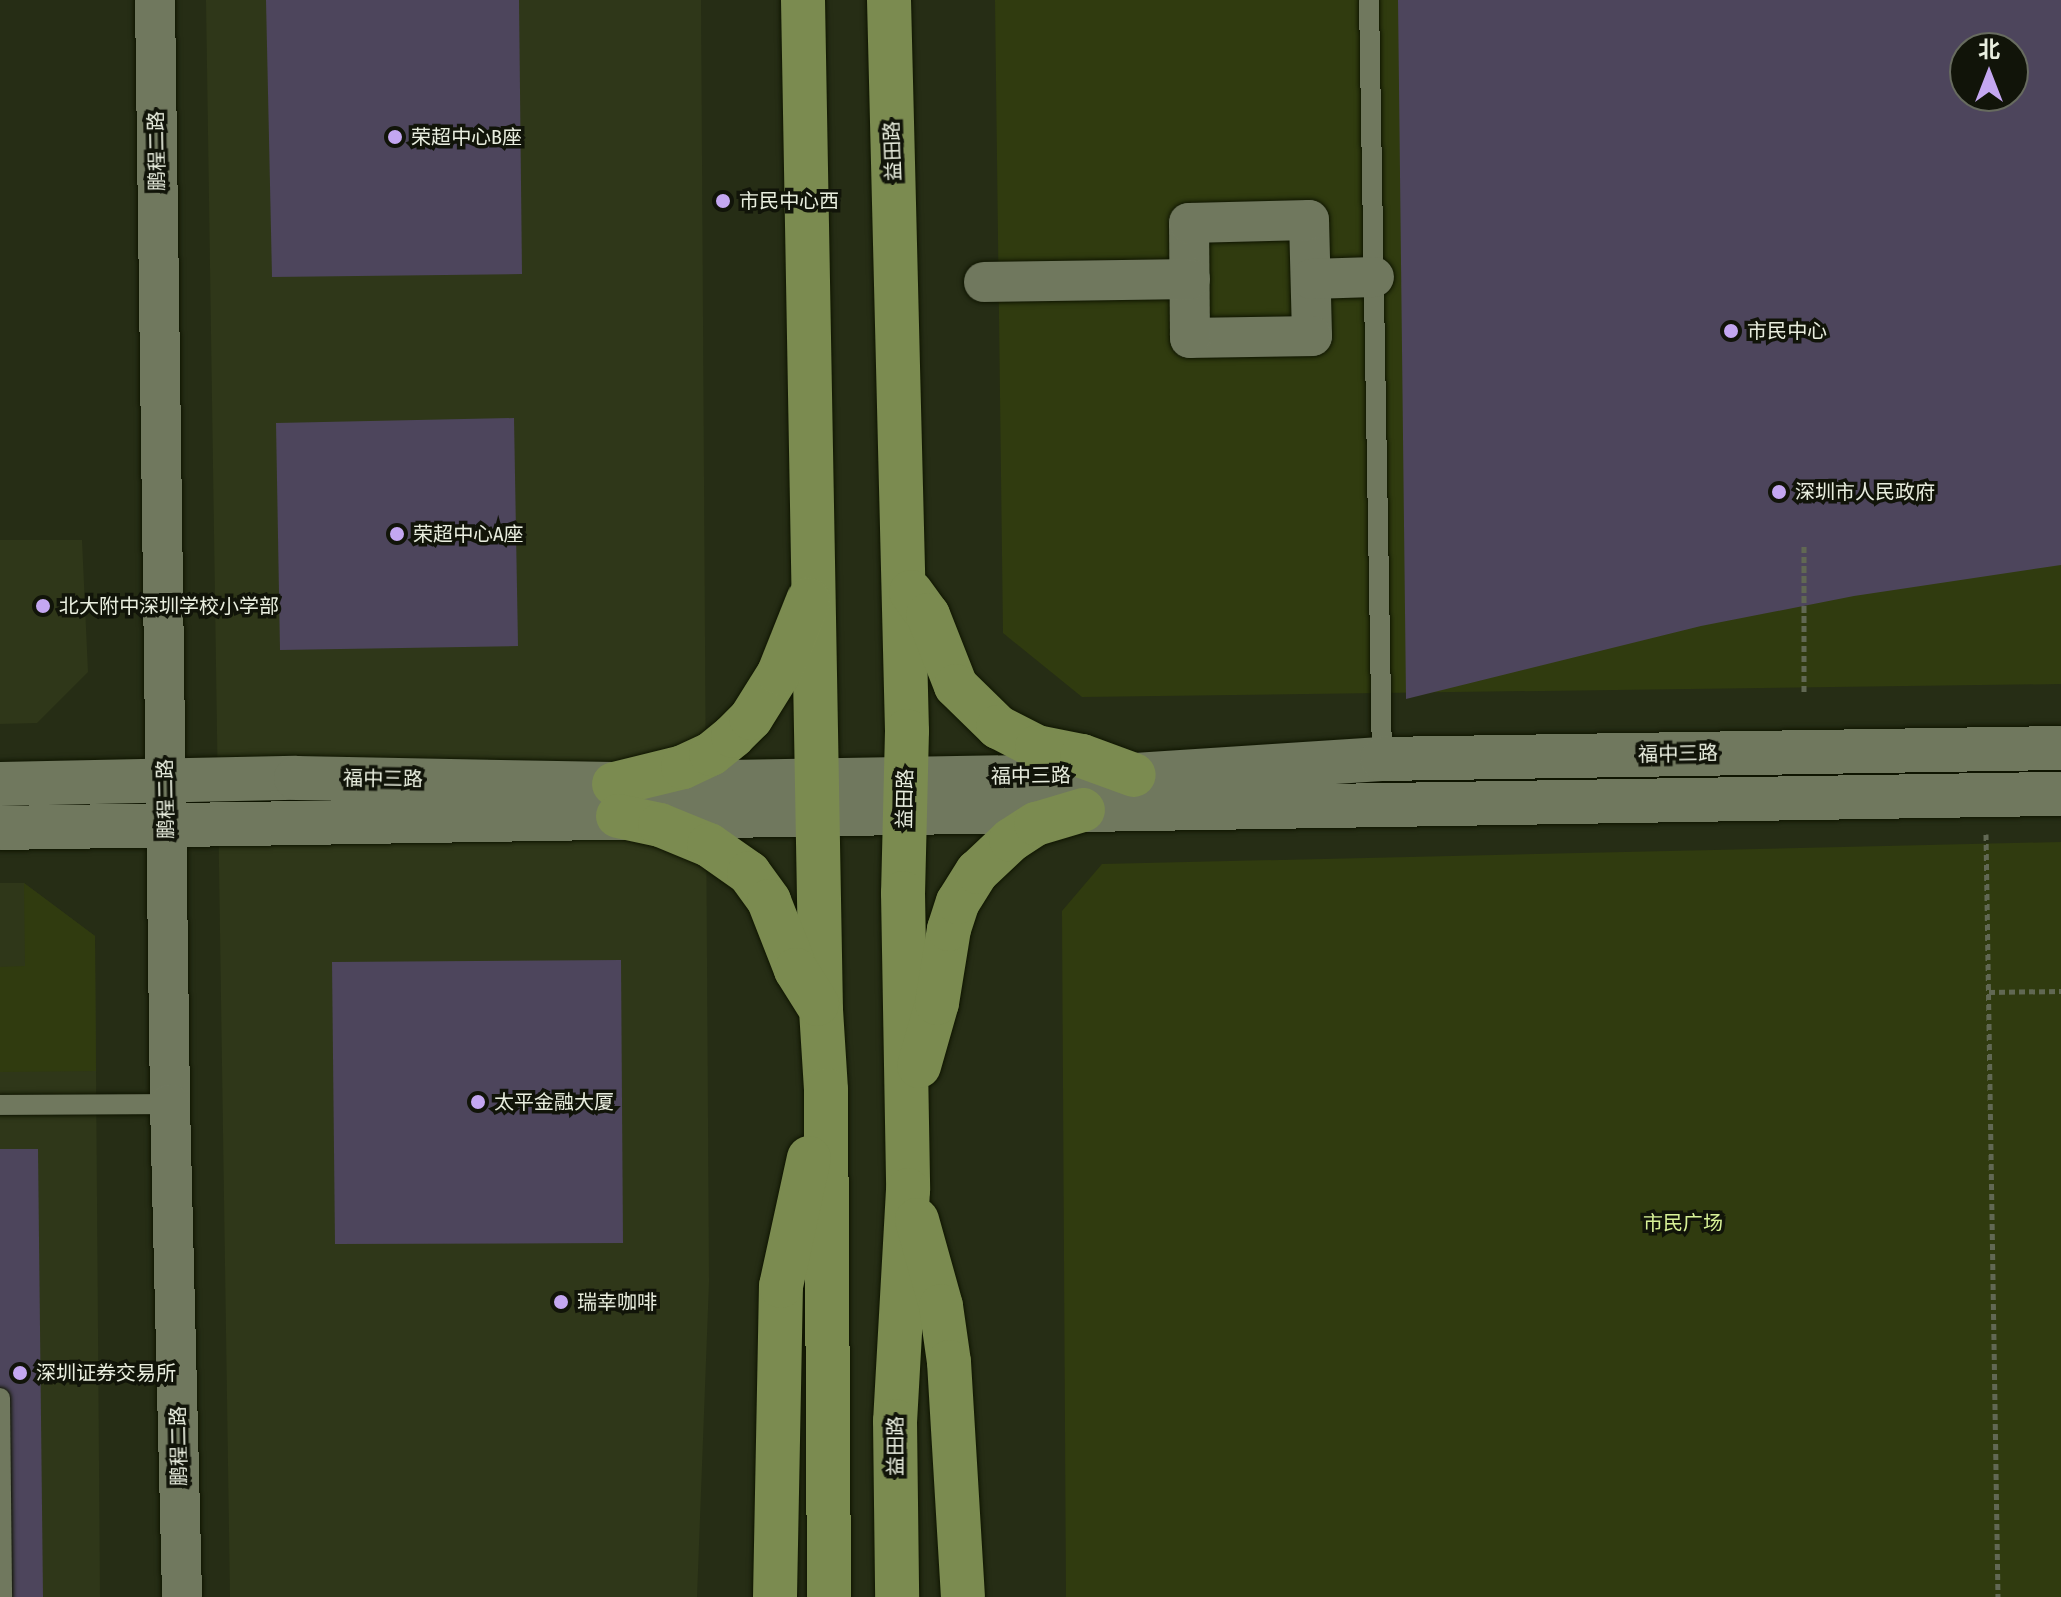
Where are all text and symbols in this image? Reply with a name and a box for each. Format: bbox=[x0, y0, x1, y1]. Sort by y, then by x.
north arrow bbox=[1949, 32, 2029, 112]
text: 北 bbox=[1978, 36, 2000, 63]
street label: 鹏程二路 bbox=[144, 111, 170, 191]
street label: 益田路 bbox=[880, 121, 906, 181]
place label: 荣超中心B座 bbox=[411, 125, 522, 149]
marker: 荣超中心B座 bbox=[386, 128, 404, 146]
place label: 市民中心西 bbox=[739, 189, 839, 213]
marker: 市民中心西 bbox=[714, 192, 732, 210]
place label: 市民中心 bbox=[1747, 319, 1827, 343]
marker: 市民中心 bbox=[1722, 322, 1740, 340]
place label: 深圳市人民政府 bbox=[1795, 480, 1935, 504]
marker: 深圳市人民政府 bbox=[1770, 483, 1788, 501]
place label: 荣超中心A座 bbox=[413, 522, 524, 546]
marker: 荣超中心A座 bbox=[388, 525, 406, 543]
place label: 北大附中深圳学校小学部 bbox=[59, 594, 279, 618]
marker: 北大附中深圳学校小学部 bbox=[34, 597, 52, 615]
street label: 福中三路 bbox=[1638, 741, 1718, 767]
street label: 鹏程二路 bbox=[153, 759, 179, 839]
street label: 福中三路 bbox=[991, 763, 1071, 789]
street label: 福中三路 bbox=[343, 766, 423, 792]
street label: 益田路 bbox=[892, 769, 918, 829]
place label: 太平金融大厦 bbox=[494, 1090, 614, 1114]
marker: 太平金融大厦 bbox=[469, 1093, 487, 1111]
park label: 市民广场 bbox=[1643, 1211, 1723, 1235]
place label: 瑞幸咖啡 bbox=[577, 1290, 657, 1314]
marker: 瑞幸咖啡 bbox=[552, 1293, 570, 1311]
place label: 深圳证券交易所 bbox=[36, 1361, 176, 1385]
marker: 深圳证券交易所 bbox=[11, 1364, 29, 1382]
street label: 鹏程二路 bbox=[166, 1406, 192, 1486]
street label: 益田路 bbox=[884, 1416, 908, 1476]

